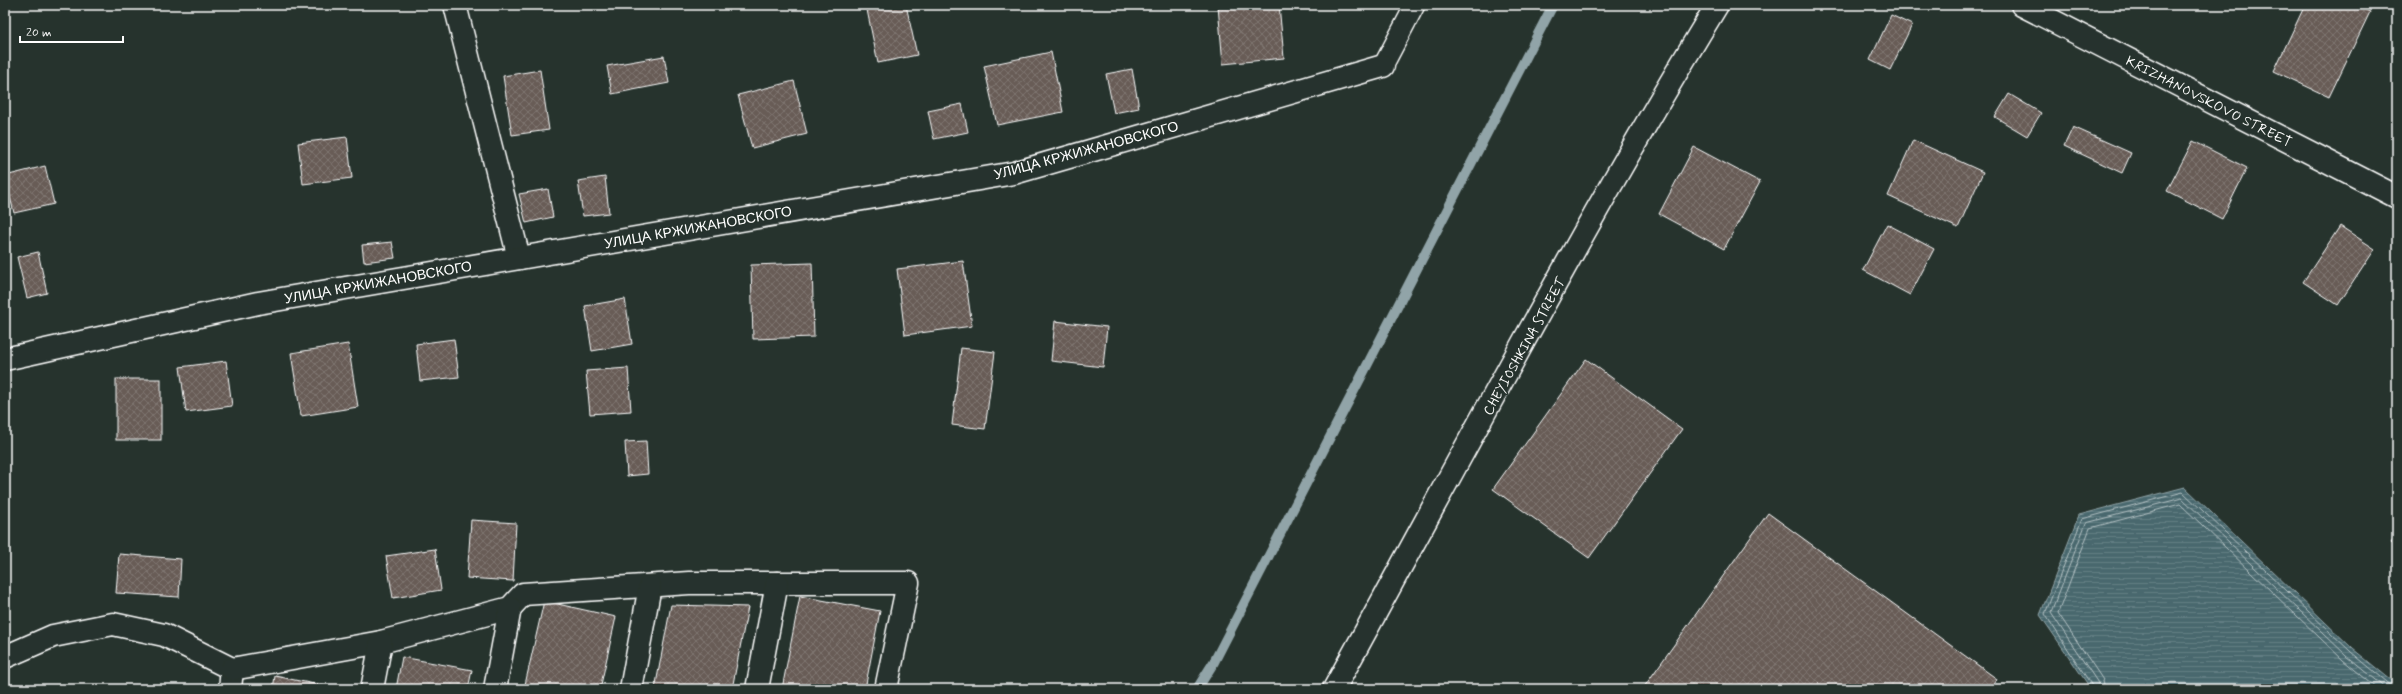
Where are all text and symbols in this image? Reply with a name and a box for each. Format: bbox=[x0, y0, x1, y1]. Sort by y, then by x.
scale bar bbox=[20, 18, 123, 44]
text: 20 m bbox=[26, 25, 52, 41]
street label: KRIZHANOVSKOVO STREET bbox=[2122, 52, 2295, 152]
street label: УЛИЦА КРЖИЖАНОВСКОГО bbox=[992, 118, 1181, 184]
street label: УЛИЦА КРЖИЖАНОВСКОГО bbox=[603, 203, 794, 253]
street label: УЛИЦА КРЖИЖАНОВСКОГО bbox=[283, 258, 474, 308]
street label: CHEYIOSHKINA STREET bbox=[1479, 274, 1571, 419]

